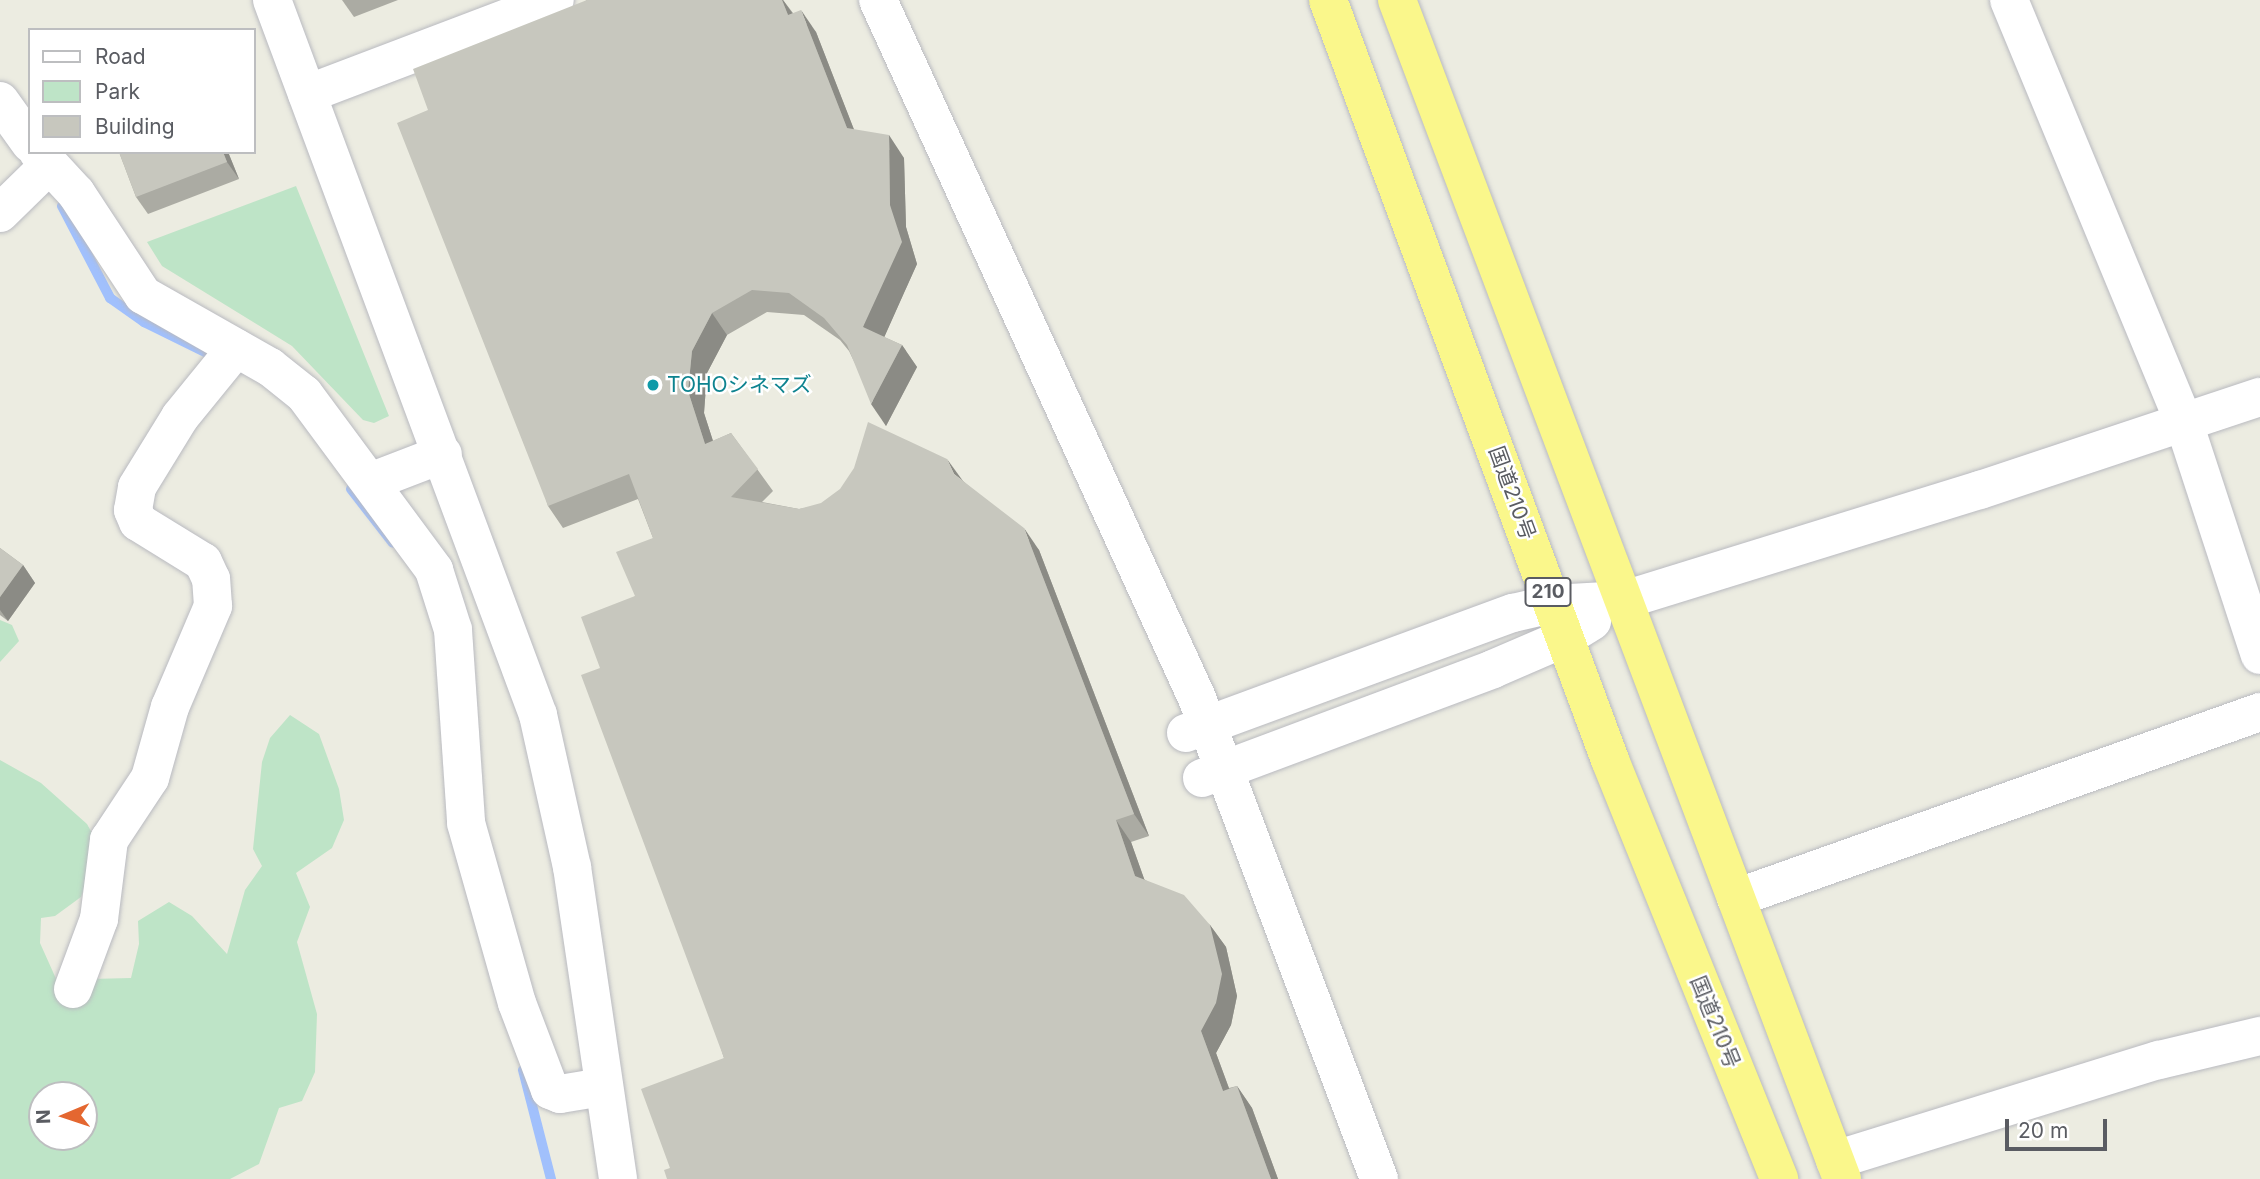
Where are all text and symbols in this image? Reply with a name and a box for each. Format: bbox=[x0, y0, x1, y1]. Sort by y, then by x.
legend bbox=[28, 28, 256, 154]
text: Road bbox=[95, 44, 146, 69]
text: Park bbox=[95, 79, 140, 104]
text: Building bbox=[95, 114, 175, 139]
place label: TOHOシネマズ bbox=[667, 372, 812, 398]
marker: TOHOシネマズ bbox=[645, 377, 661, 393]
street label: 国道210号 bbox=[1483, 443, 1541, 543]
road number: 210 bbox=[1524, 576, 1572, 608]
street label: 国道210号 bbox=[1685, 972, 1745, 1072]
north arrow bbox=[28, 1081, 98, 1151]
scale bar bbox=[2008, 1106, 2110, 1150]
text: N bbox=[32, 1109, 55, 1124]
text: 20 m bbox=[2018, 1118, 2068, 1143]

